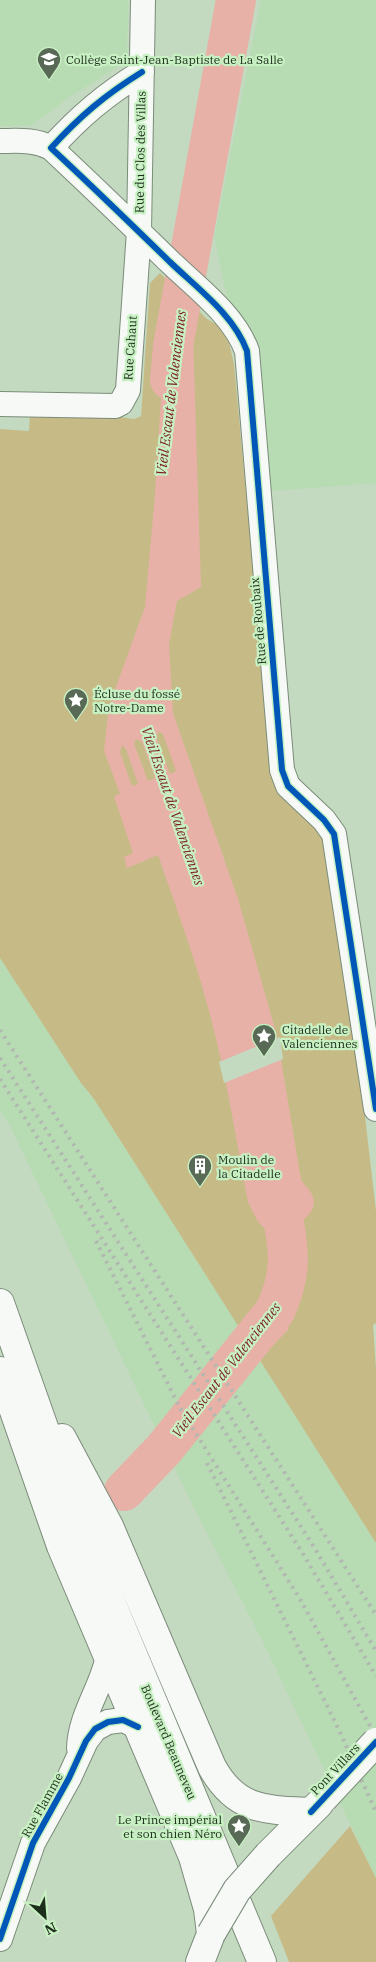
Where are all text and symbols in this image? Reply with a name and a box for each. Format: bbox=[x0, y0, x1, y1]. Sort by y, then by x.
school or university icon: Collège Saint-Jean-Baptiste de La Salle bbox=[36, 46, 62, 80]
place label: Collège Saint-Jean-Baptiste de La Salle bbox=[66, 52, 283, 67]
street label: Rue du Clos des Villas bbox=[131, 91, 149, 213]
water label: Vieil Escaut de Valenciennes bbox=[152, 308, 190, 477]
street label: Rue Cahaut bbox=[120, 315, 140, 381]
street label: Rue de Roubaix bbox=[247, 576, 269, 665]
place label: Écluse du fossé Notre-Dame bbox=[94, 686, 180, 715]
place icon: Écluse du fossé Notre-Dame bbox=[63, 687, 89, 721]
water label: Vieil Escaut de Valenciennes bbox=[137, 724, 209, 888]
place label: Citadelle de Valenciennes bbox=[282, 1022, 358, 1051]
place icon: Citadelle de Valenciennes bbox=[251, 1023, 277, 1057]
place label: Moulin de la Citadelle bbox=[218, 1152, 281, 1181]
building icon: Moulin de la Citadelle bbox=[187, 1153, 213, 1187]
water label: Vieil Escaut de Valenciennes bbox=[168, 1298, 285, 1441]
street label: Boulevard Beauneveu bbox=[138, 1682, 200, 1802]
street label: Pont Villars bbox=[307, 1740, 363, 1798]
street label: Rue Flamme bbox=[18, 1770, 66, 1840]
place label: Le Prince impérial et son chien Néro bbox=[118, 1812, 222, 1841]
place icon: Le Prince impérial et son chien Néro bbox=[226, 1813, 252, 1847]
north arrow bbox=[20, 1892, 70, 1942]
text: N bbox=[42, 1918, 60, 1939]

